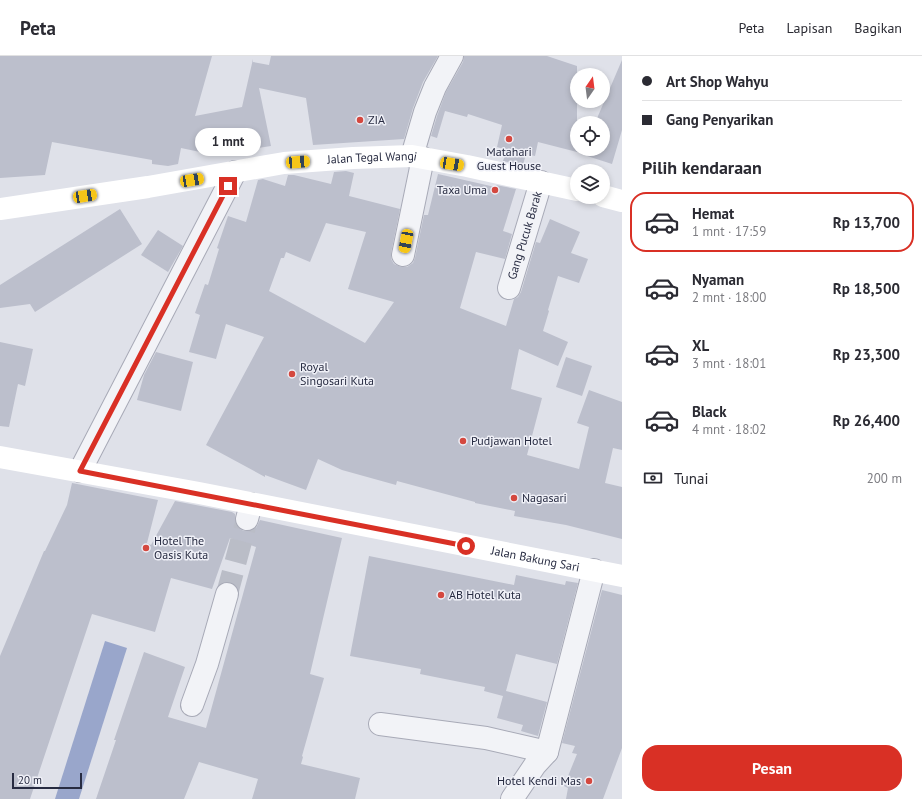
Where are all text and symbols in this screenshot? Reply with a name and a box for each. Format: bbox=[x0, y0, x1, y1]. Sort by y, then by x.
text: Peta bbox=[20, 16, 56, 40]
text: Peta bbox=[738, 19, 765, 37]
text: Lapisan bbox=[787, 19, 832, 37]
text: Bagikan bbox=[854, 19, 902, 37]
north arrow bbox=[570, 68, 610, 108]
map controls bbox=[570, 68, 610, 204]
text: Art Shop Wahyu bbox=[666, 72, 769, 91]
text: Gang Penyarikan bbox=[666, 110, 773, 129]
place label: ZIA bbox=[368, 112, 385, 127]
marker: ZIA bbox=[355, 115, 365, 125]
button: locate bbox=[570, 116, 610, 156]
callout: 1 mnt bbox=[195, 128, 261, 156]
text: 1 mnt bbox=[212, 133, 244, 150]
marker: Matahari Guest House bbox=[504, 134, 514, 144]
place label: Matahari Guest House bbox=[477, 144, 541, 173]
street label: Jalan Tegal Wangi bbox=[326, 148, 418, 167]
car bbox=[286, 155, 310, 169]
car bbox=[439, 156, 465, 172]
text: Pilih kendaraan bbox=[642, 156, 762, 179]
button: layers bbox=[570, 164, 610, 204]
car bbox=[179, 172, 205, 188]
route end bbox=[219, 177, 237, 195]
place label: Taxa Uma bbox=[437, 182, 487, 197]
marker: Taxa Uma bbox=[490, 185, 500, 195]
car bbox=[72, 188, 98, 204]
street label: Gang Pucuk Barak bbox=[504, 189, 545, 281]
icon: car bbox=[644, 204, 680, 240]
text: Hemat bbox=[692, 204, 734, 223]
text: Rp 13,700 bbox=[833, 213, 900, 232]
text: 1 mnt · 17:59 bbox=[692, 223, 766, 240]
car bbox=[398, 228, 414, 254]
icon: car bbox=[644, 270, 680, 306]
text: Nyaman bbox=[692, 270, 744, 289]
text: Rp 18,500 bbox=[833, 279, 900, 298]
text: 2 mnt · 18:00 bbox=[692, 289, 766, 306]
icon: car bbox=[644, 336, 680, 372]
text: XL bbox=[692, 336, 709, 355]
text: Rp 23,300 bbox=[833, 345, 900, 364]
text: 3 mnt · 18:01 bbox=[692, 355, 766, 372]
place label: Royal Singosari Kuta bbox=[300, 359, 374, 388]
marker: Royal Singosari Kuta bbox=[287, 369, 297, 379]
icon: car bbox=[644, 402, 680, 438]
text: Black bbox=[692, 402, 727, 421]
text: Rp 26,400 bbox=[833, 411, 900, 430]
text: 4 mnt · 18:02 bbox=[692, 421, 766, 438]
place label: Pudjawan Hotel bbox=[471, 433, 552, 448]
marker: Pudjawan Hotel bbox=[458, 436, 468, 446]
icon: cash bbox=[642, 467, 664, 489]
text: Tunai bbox=[674, 469, 709, 488]
text: 200 m bbox=[867, 470, 902, 487]
place label: Nagasari bbox=[522, 490, 567, 505]
marker: Nagasari bbox=[509, 493, 519, 503]
place label: Hotel The Oasis Kuta bbox=[154, 533, 208, 562]
route start bbox=[457, 537, 475, 555]
street label: Jalan Bakung Sari bbox=[489, 542, 581, 575]
marker: Hotel The Oasis Kuta bbox=[141, 543, 151, 553]
place label: AB Hotel Kuta bbox=[449, 587, 521, 602]
marker: AB Hotel Kuta bbox=[436, 590, 446, 600]
button: Pesan bbox=[642, 745, 902, 791]
scale bar bbox=[12, 771, 82, 790]
text: 20 m bbox=[18, 773, 42, 787]
place label: Hotel Kendi Mas bbox=[497, 773, 581, 788]
marker: Hotel Kendi Mas bbox=[584, 776, 594, 786]

